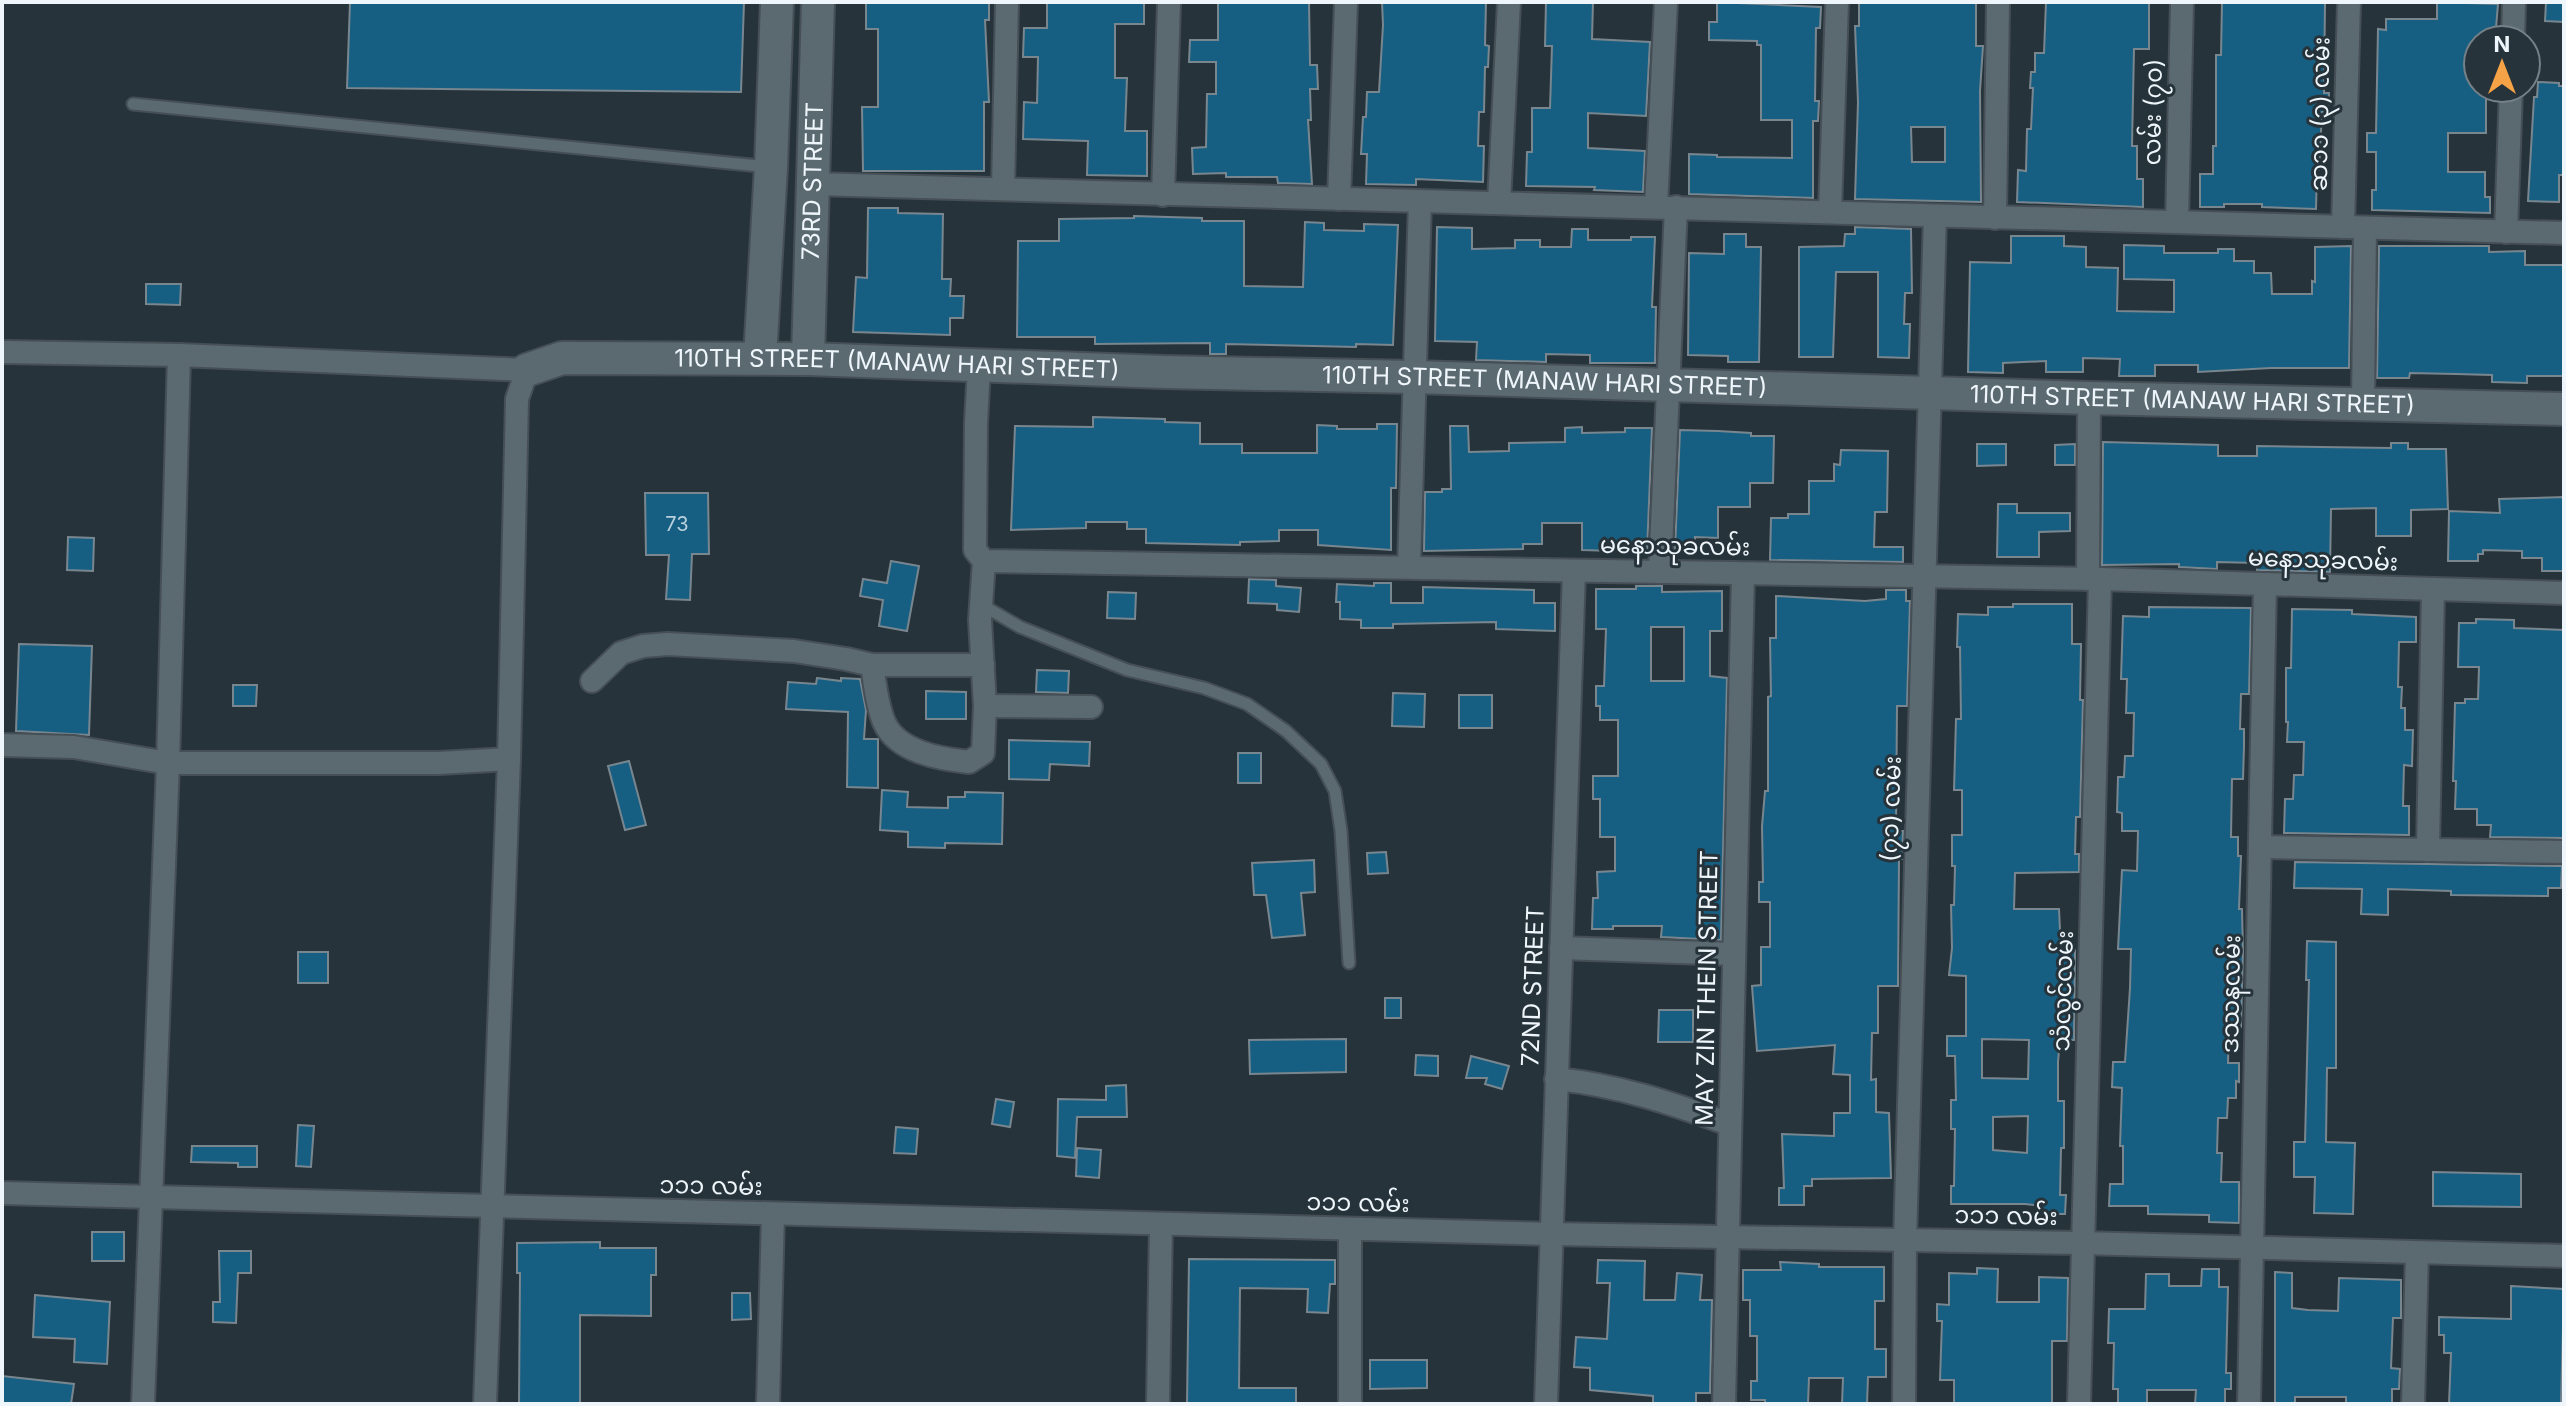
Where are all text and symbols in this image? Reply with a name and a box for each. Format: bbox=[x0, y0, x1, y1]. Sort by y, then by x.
north arrow bbox=[2462, 24, 2542, 104]
text: N bbox=[2494, 31, 2510, 57]
street label: ဆ၁၁ (၃) လမ်း bbox=[2303, 37, 2340, 191]
street label: လမ်း (၇၀) bbox=[2136, 58, 2173, 166]
street label: 73RD STREET bbox=[796, 102, 829, 261]
street label: 110TH STREET (MANAW HARI STREET) bbox=[674, 343, 1120, 384]
street label: 110TH STREET (MANAW HARI STREET) bbox=[1322, 360, 1768, 402]
street label: 110TH STREET (MANAW HARI STREET) bbox=[1969, 379, 2415, 420]
house number: 73 bbox=[665, 512, 689, 536]
street label: မနောသုခလမ်း bbox=[1599, 529, 1751, 566]
street label: မနောသုခလမ်း bbox=[2247, 541, 2399, 582]
street label: (၇၁) လမ်း bbox=[1873, 755, 1912, 863]
street label: MAY ZIN THEIN STREET bbox=[1690, 850, 1723, 1126]
street label: 72ND STREET bbox=[1515, 905, 1550, 1067]
street label: သံလွင်လမ်း bbox=[2045, 930, 2083, 1052]
street label: ဒဿနလမ်း bbox=[2214, 934, 2251, 1054]
street label: ၁၁၁ လမ်း bbox=[659, 1169, 763, 1201]
street label: ၁၁၁ လမ်း bbox=[1306, 1186, 1410, 1218]
street label: ၁၁၁ လမ်း bbox=[1954, 1199, 2058, 1231]

